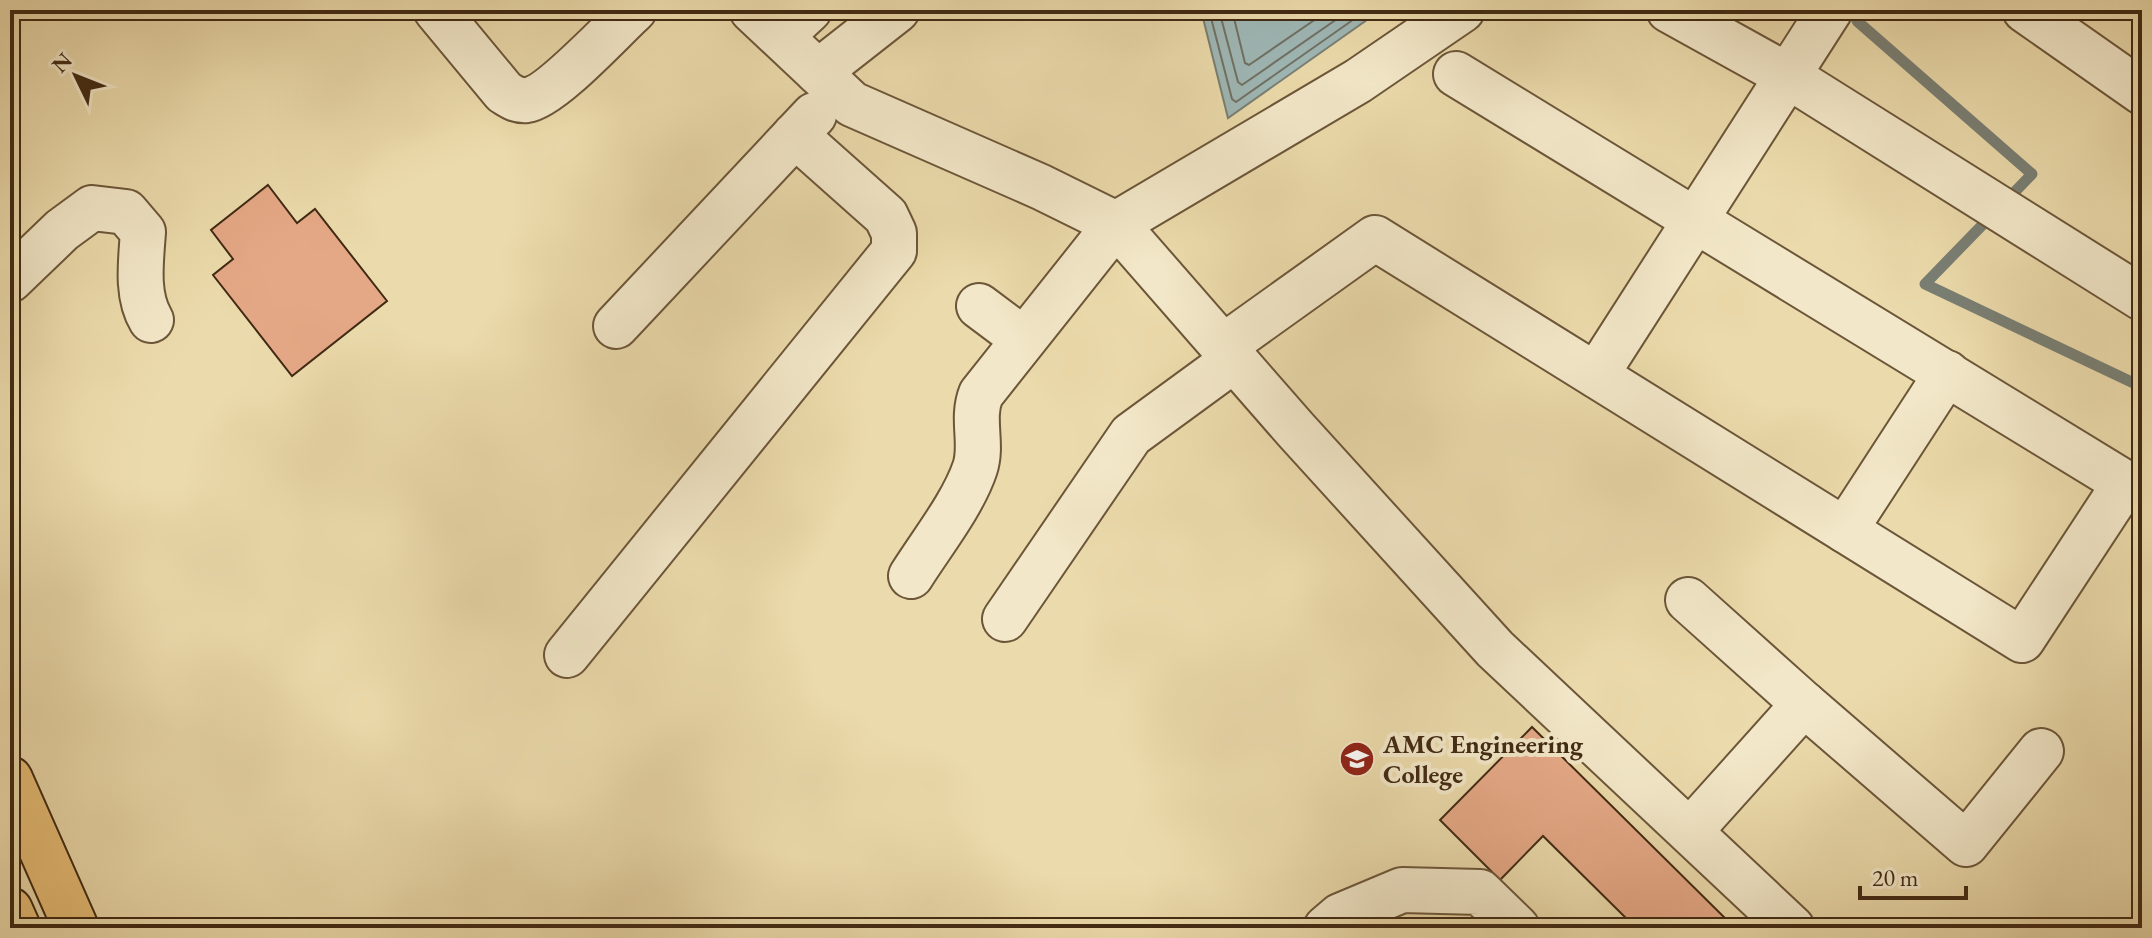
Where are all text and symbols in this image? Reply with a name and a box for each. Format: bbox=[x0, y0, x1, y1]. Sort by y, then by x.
north arrow bbox=[36, 36, 116, 116]
text: N bbox=[45, 46, 79, 79]
place label: AMC Engineering College bbox=[1382, 727, 1584, 791]
school or university icon: AMC Engineering College bbox=[1338, 740, 1376, 778]
scale bar bbox=[1860, 850, 1966, 900]
text: 20 m bbox=[1872, 862, 1919, 893]

